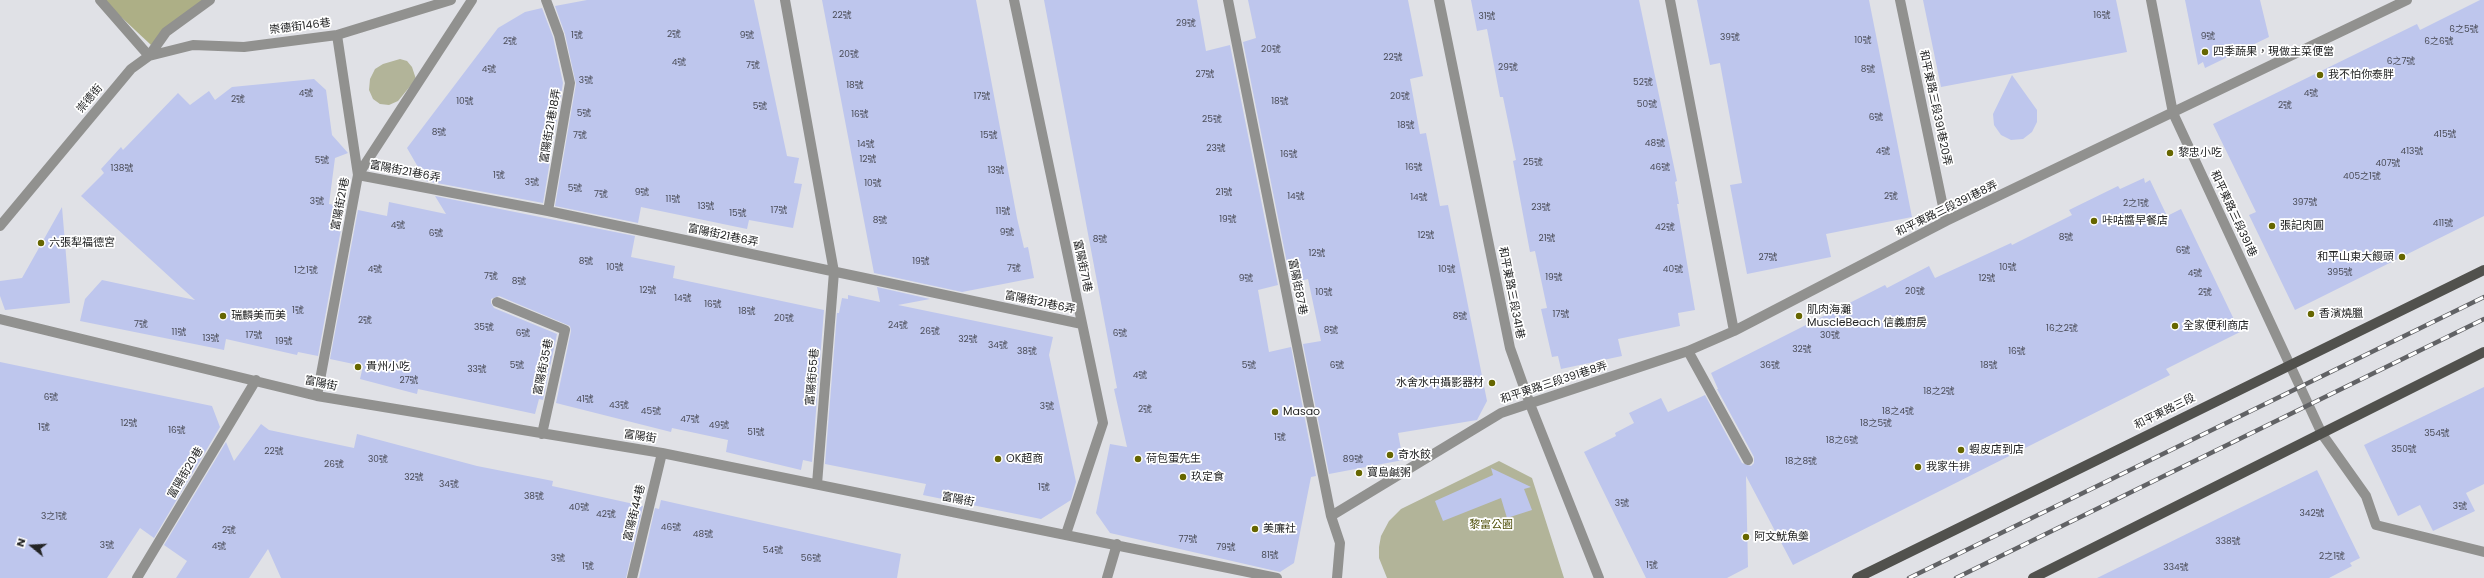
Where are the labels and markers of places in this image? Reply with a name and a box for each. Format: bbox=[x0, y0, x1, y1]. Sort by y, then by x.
place label: 四季蔬果，現做主菜便當 bbox=[2213, 45, 2334, 59]
marker: 四季蔬果，現做主菜便當 bbox=[2200, 47, 2210, 57]
place label: 我不怕你泰胖 bbox=[2328, 68, 2394, 82]
marker: 我不怕你泰胖 bbox=[2315, 70, 2325, 80]
place label: 黎忠小吃 bbox=[2178, 146, 2222, 160]
marker: 黎忠小吃 bbox=[2165, 148, 2175, 158]
place label: 咔咕醬早餐店 bbox=[2102, 214, 2168, 228]
marker: 咔咕醬早餐店 bbox=[2089, 216, 2099, 226]
place label: 張記肉圓 bbox=[2280, 219, 2324, 233]
marker: 張記肉圓 bbox=[2267, 221, 2277, 231]
place label: 六張犁福德宮 bbox=[49, 236, 115, 250]
marker: 六張犁福德宮 bbox=[36, 238, 46, 248]
place label: 和平山東大饅頭 bbox=[2317, 250, 2394, 264]
marker: 和平山東大饅頭 bbox=[2397, 252, 2407, 262]
place label: 肌肉海灘 MuscleBeach 信義廚房 bbox=[1807, 303, 1927, 329]
place label: 香濱燒臘 bbox=[2319, 307, 2363, 321]
place label: 瑞麟美而美 bbox=[231, 309, 286, 323]
marker: 香濱燒臘 bbox=[2306, 309, 2316, 319]
marker: 瑞麟美而美 bbox=[218, 311, 228, 321]
marker: 肌肉海灘 MuscleBeach 信義廚房 bbox=[1794, 311, 1804, 321]
place label: 全家便利商店 bbox=[2183, 319, 2249, 333]
marker: 全家便利商店 bbox=[2170, 321, 2180, 331]
place label: 貴州小吃 bbox=[366, 360, 410, 374]
marker: 貴州小吃 bbox=[353, 362, 363, 372]
place label: 水舍水中攝影器材 bbox=[1396, 376, 1484, 390]
marker: 水舍水中攝影器材 bbox=[1487, 378, 1497, 388]
place label: Masao bbox=[1283, 405, 1320, 419]
marker: Masao bbox=[1270, 407, 1280, 417]
place label: 蝦皮店到店 bbox=[1969, 443, 2024, 457]
marker: 蝦皮店到店 bbox=[1956, 445, 1966, 455]
place label: 奇水餃 bbox=[1398, 448, 1431, 462]
marker: 奇水餃 bbox=[1385, 450, 1395, 460]
place label: OK超商 bbox=[1006, 452, 1043, 466]
place label: 荷包蛋先生 bbox=[1146, 452, 1201, 466]
marker: OK超商 bbox=[993, 454, 1003, 464]
marker: 荷包蛋先生 bbox=[1133, 454, 1143, 464]
place label: 我家牛排 bbox=[1926, 460, 1970, 474]
marker: 我家牛排 bbox=[1913, 462, 1923, 472]
place label: 寶島鹹粥 bbox=[1367, 466, 1411, 480]
marker: 寶島鹹粥 bbox=[1354, 468, 1364, 478]
place label: 玖定食 bbox=[1191, 470, 1224, 484]
marker: 玖定食 bbox=[1178, 472, 1188, 482]
place label: 美廉社 bbox=[1263, 522, 1296, 536]
marker: 美廉社 bbox=[1250, 524, 1260, 534]
place label: 阿文魷魚羹 bbox=[1754, 530, 1809, 544]
marker: 阿文魷魚羹 bbox=[1741, 532, 1751, 542]

